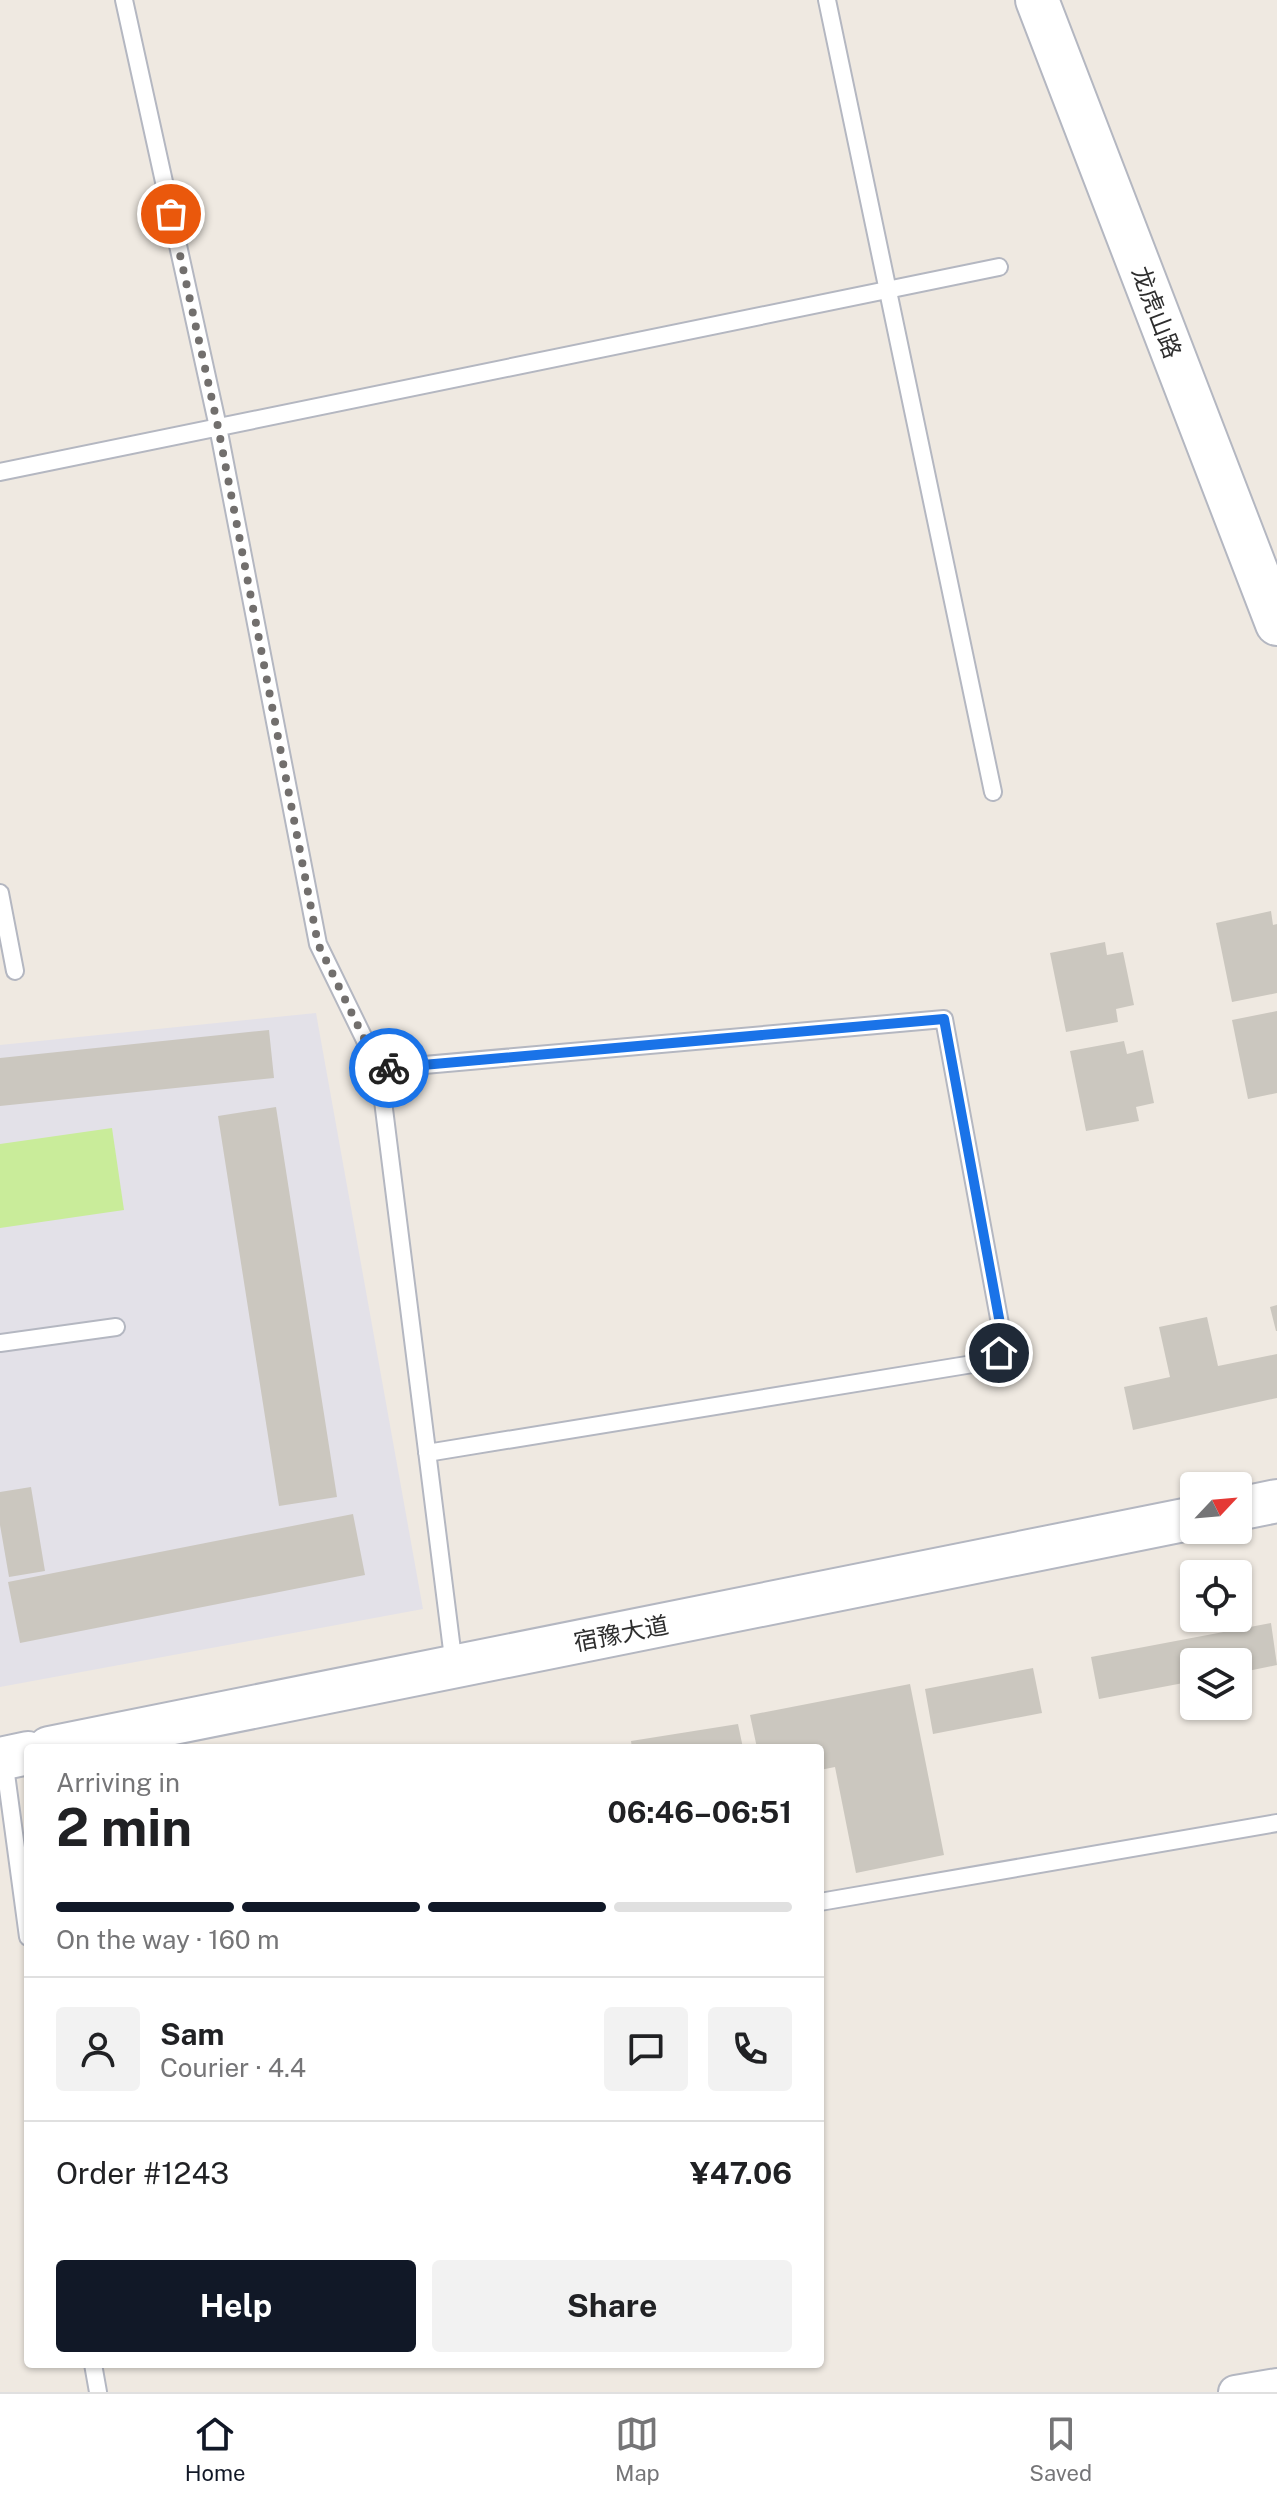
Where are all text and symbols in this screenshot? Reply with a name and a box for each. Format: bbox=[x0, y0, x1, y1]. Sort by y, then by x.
pin bbox=[137, 180, 205, 248]
icon: bag bbox=[149, 192, 193, 236]
street label: 龙虎山路 bbox=[1127, 262, 1187, 362]
courier bbox=[349, 1028, 429, 1108]
icon: bike bbox=[367, 1046, 411, 1090]
pin bbox=[965, 1319, 1033, 1387]
icon: home bbox=[977, 1331, 1021, 1375]
north arrow bbox=[1180, 1472, 1252, 1544]
map controls bbox=[1180, 1472, 1252, 1720]
button: locate bbox=[1180, 1560, 1252, 1632]
street label: 宿豫大道 bbox=[571, 1610, 671, 1656]
button: layers bbox=[1180, 1648, 1252, 1720]
text: Arriving in bbox=[56, 1767, 180, 1798]
text: 06:46–06:51 bbox=[607, 1794, 792, 1830]
text: 2 min bbox=[56, 1797, 192, 1858]
text: On the way · 160 m bbox=[56, 1924, 280, 1955]
button: person bbox=[56, 2007, 140, 2091]
button: chat bbox=[604, 2007, 688, 2091]
button: phone bbox=[708, 2007, 792, 2091]
text: Sam bbox=[160, 2016, 224, 2052]
text: Courier · 4.4 bbox=[160, 2052, 306, 2083]
text: Order #1243 bbox=[56, 2155, 229, 2191]
text: ¥47.06 bbox=[690, 2155, 792, 2191]
button: Help bbox=[56, 2260, 416, 2352]
button: Share bbox=[432, 2260, 792, 2352]
tab: Home bbox=[185, 2412, 245, 2486]
tab: Map bbox=[615, 2412, 660, 2486]
tab: Saved bbox=[1029, 2412, 1092, 2486]

